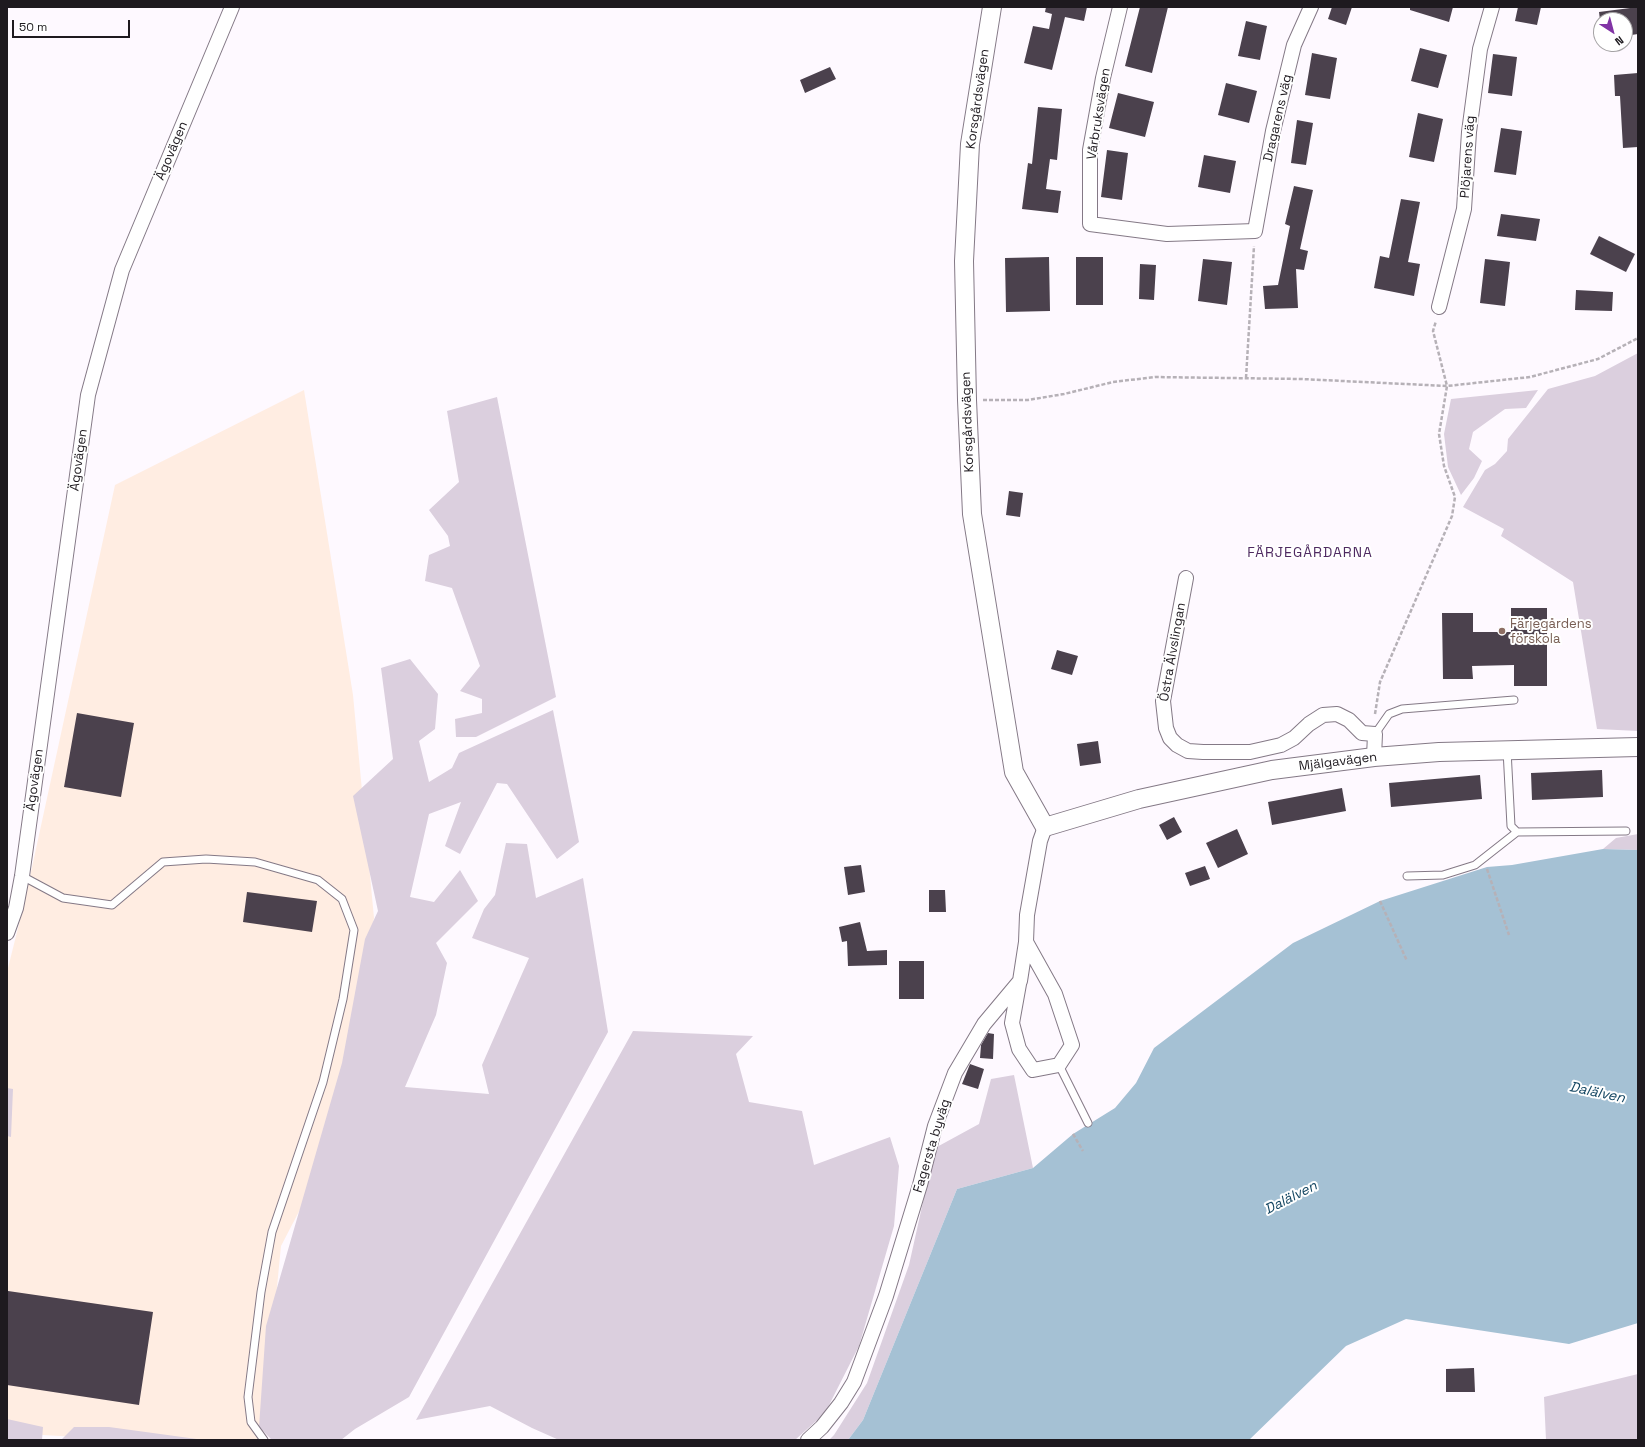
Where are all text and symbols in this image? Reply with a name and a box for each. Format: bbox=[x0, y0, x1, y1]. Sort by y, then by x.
scale bar bbox=[14, 12, 132, 38]
north arrow bbox=[1593, 12, 1633, 52]
text: 50 m bbox=[19, 19, 47, 35]
text: N bbox=[1612, 33, 1627, 49]
street label: Korsgårdsvägen bbox=[963, 48, 993, 150]
street label: Vårbruksvägen bbox=[1084, 67, 1114, 161]
street label: Dragarens väg bbox=[1260, 73, 1296, 163]
street label: Plöjarens väg bbox=[1457, 115, 1479, 199]
street label: Ägovägen bbox=[153, 119, 191, 183]
street label: Korsgårdsvägen bbox=[958, 371, 978, 473]
street label: Ägovägen bbox=[67, 428, 91, 492]
district label: FÄRJEGÅRDARNA bbox=[1247, 545, 1373, 561]
street label: Östra Älvslingan bbox=[1157, 601, 1189, 703]
place label: Färjegårdens förskola bbox=[1510, 616, 1592, 647]
marker: Färjegårdens förskola bbox=[1497, 626, 1507, 636]
street label: Ägovägen bbox=[23, 748, 47, 812]
street label: Mjälgavägen bbox=[1298, 749, 1378, 775]
water label: Dalälven bbox=[1568, 1079, 1626, 1107]
street label: Fagersta byväg bbox=[910, 1097, 954, 1195]
water label: Dalälven bbox=[1262, 1178, 1320, 1218]

